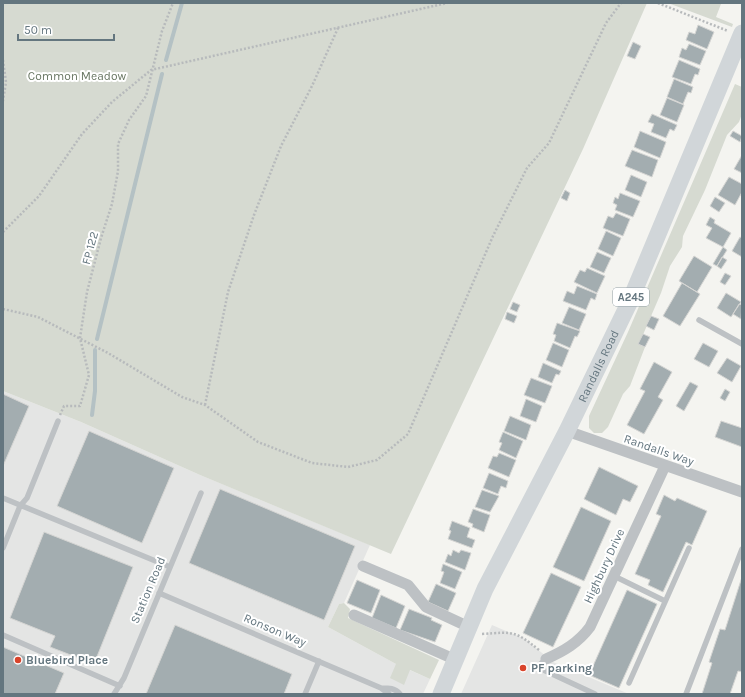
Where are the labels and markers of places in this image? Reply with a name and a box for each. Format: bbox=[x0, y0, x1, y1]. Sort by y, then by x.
place label: Bluebird Place bbox=[26, 653, 108, 667]
marker: Bluebird Place bbox=[13, 655, 23, 665]
place label: PF parking bbox=[531, 661, 592, 675]
marker: PF parking bbox=[518, 663, 528, 673]

